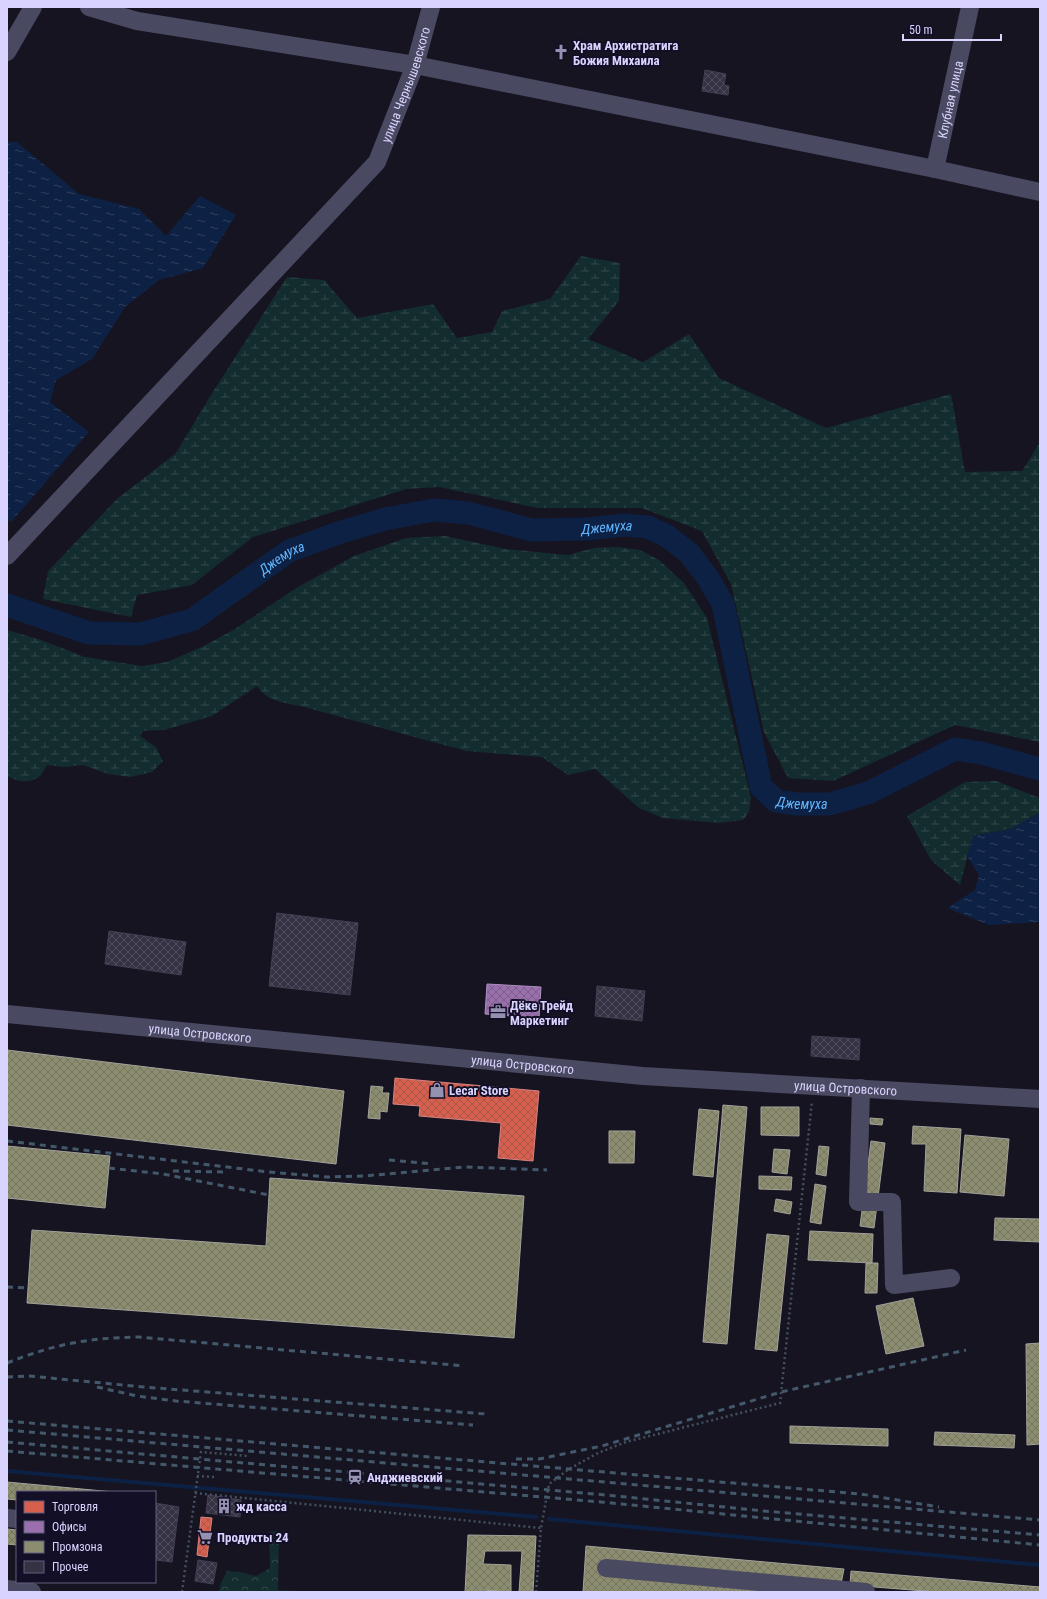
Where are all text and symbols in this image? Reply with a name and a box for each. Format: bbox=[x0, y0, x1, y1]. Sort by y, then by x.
scale bar bbox=[903, 16, 1001, 42]
text: 50 m bbox=[909, 23, 933, 37]
street label: улица Чернышевского bbox=[378, 25, 433, 145]
place label: Храм Архистратига Божия Михаила bbox=[573, 38, 678, 68]
church icon: Храм Архистратига Божия Михаила bbox=[552, 43, 570, 61]
street label: Клубная улица bbox=[934, 59, 966, 140]
water label: Джемуха bbox=[580, 517, 633, 537]
water label: Джемуха bbox=[255, 538, 307, 578]
water label: Джемуха bbox=[774, 793, 827, 812]
place label: Дёке Трейд Маркетинг bbox=[510, 998, 574, 1028]
office icon: Дёке Трейд Маркетинг bbox=[489, 1003, 507, 1021]
street label: улица Островского bbox=[148, 1020, 252, 1045]
street label: улица Островского bbox=[470, 1052, 575, 1077]
street label: улица Островского bbox=[794, 1077, 898, 1098]
shop icon: Lecar Store bbox=[428, 1081, 446, 1099]
place label: Lecar Store bbox=[449, 1083, 509, 1098]
station icon: Анджиевский bbox=[346, 1468, 364, 1486]
place label: Анджиевский bbox=[367, 1470, 443, 1485]
legend bbox=[16, 1491, 156, 1583]
building icon: жд касса bbox=[215, 1497, 233, 1515]
place label: жд касса bbox=[236, 1499, 287, 1514]
text: Торговля bbox=[52, 1500, 98, 1514]
text: Офисы bbox=[52, 1520, 87, 1534]
supermarket icon: Продукты 24 bbox=[196, 1528, 214, 1546]
place label: Продукты 24 bbox=[217, 1530, 289, 1545]
text: Промзона bbox=[52, 1540, 103, 1554]
text: Прочее bbox=[52, 1560, 89, 1574]

